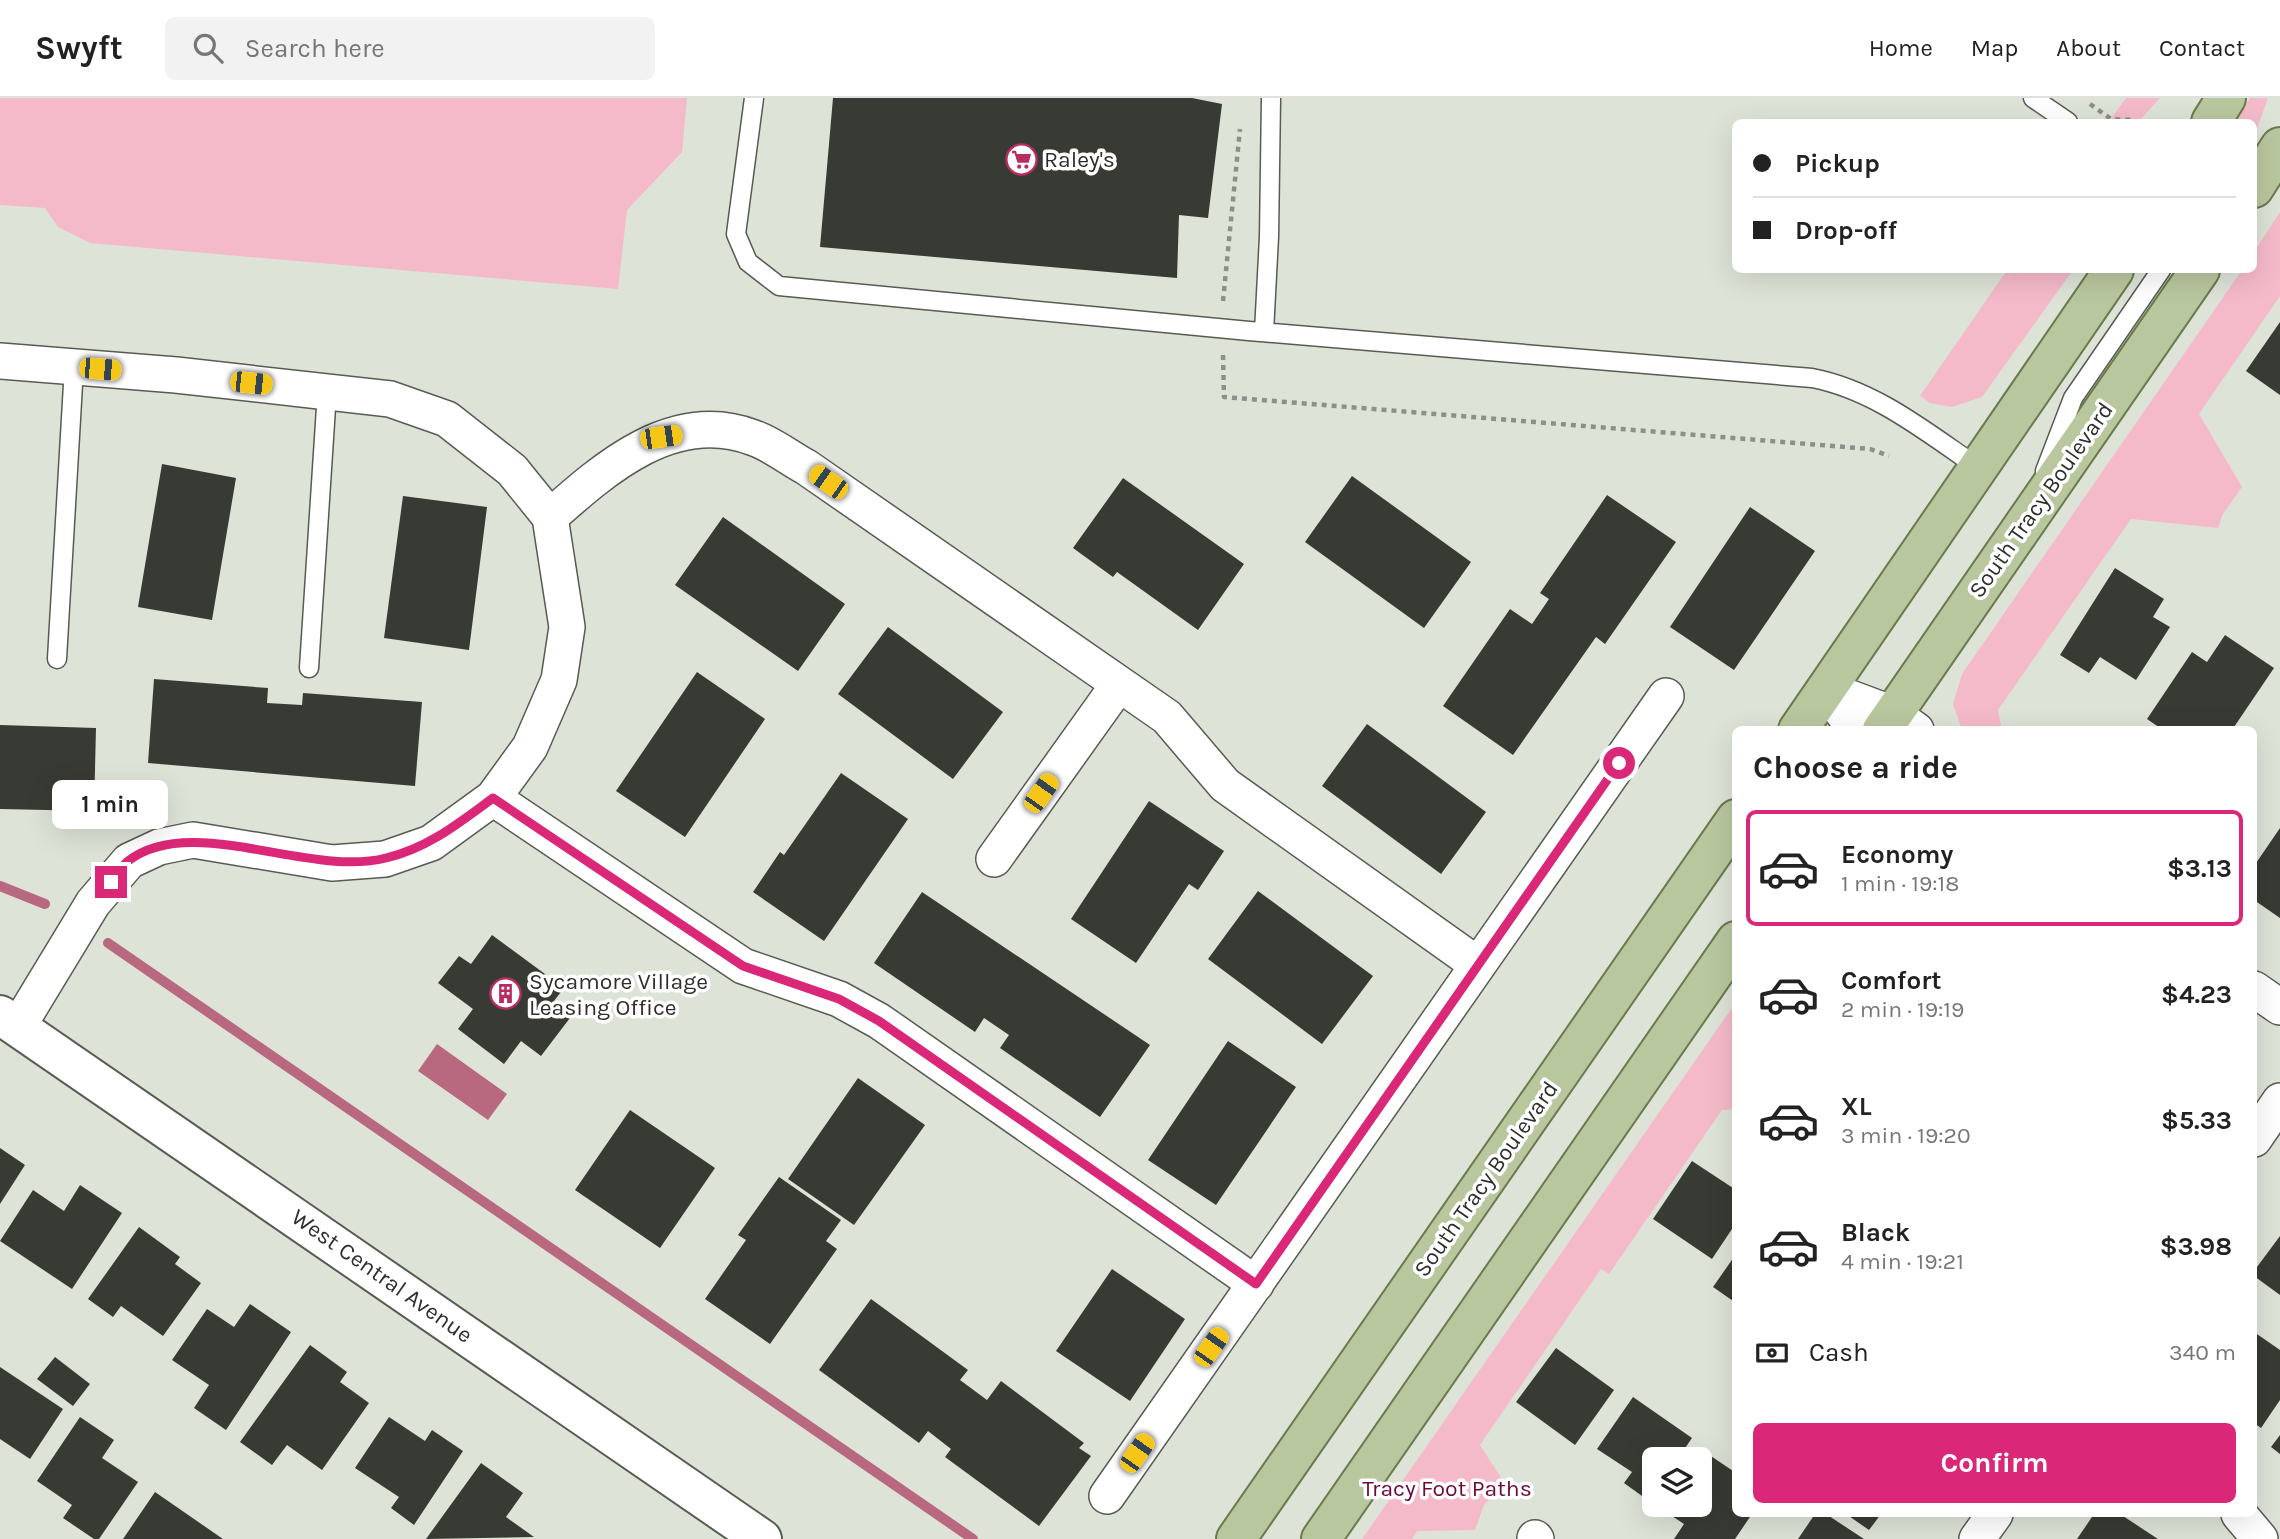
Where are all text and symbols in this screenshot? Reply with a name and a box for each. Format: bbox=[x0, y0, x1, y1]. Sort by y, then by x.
search box bbox=[165, 17, 655, 80]
text: Swyft bbox=[35, 29, 123, 67]
icon: search bbox=[189, 29, 227, 67]
text: Search here bbox=[245, 33, 385, 64]
text: Home bbox=[1869, 34, 1933, 62]
text: Map bbox=[1971, 34, 2018, 62]
text: About bbox=[2056, 34, 2121, 62]
text: Contact bbox=[2159, 34, 2245, 62]
supermarket icon: Raley's bbox=[1004, 142, 1038, 176]
place label: Raley's bbox=[1044, 146, 1115, 173]
text: Pickup bbox=[1795, 148, 1880, 179]
text: Drop-off bbox=[1795, 215, 1897, 246]
car bbox=[79, 357, 122, 381]
car bbox=[230, 370, 273, 396]
street label: South Tracy Boulevard bbox=[1963, 397, 2119, 603]
car bbox=[639, 424, 684, 450]
car bbox=[805, 461, 852, 503]
route start bbox=[1603, 747, 1635, 779]
text: Choose a ride bbox=[1753, 749, 1958, 786]
car bbox=[1021, 770, 1062, 816]
callout: 1 min bbox=[53, 780, 169, 830]
text: 1 min bbox=[81, 791, 139, 818]
icon: car bbox=[1757, 837, 1820, 900]
text: Economy bbox=[1841, 839, 1953, 870]
text: $3.13 bbox=[2167, 853, 2232, 884]
route end bbox=[95, 866, 127, 898]
text: 1 min · 19:18 bbox=[1841, 870, 1959, 897]
icon: car bbox=[1757, 963, 1820, 1026]
text: Comfort bbox=[1841, 965, 1942, 996]
place label: Sycamore Village Leasing Office bbox=[529, 968, 708, 1021]
building icon: Sycamore Village Leasing Office bbox=[489, 977, 523, 1011]
text: $4.23 bbox=[2161, 979, 2232, 1010]
text: 2 min · 19:19 bbox=[1841, 996, 1964, 1023]
street label: South Tracy Boulevard bbox=[1408, 1076, 1564, 1282]
icon: car bbox=[1757, 1089, 1820, 1152]
text: XL bbox=[1841, 1091, 1872, 1122]
text: $5.33 bbox=[2161, 1105, 2232, 1136]
text: 3 min · 19:20 bbox=[1841, 1122, 1971, 1149]
street label: West Central Avenue bbox=[286, 1203, 478, 1349]
icon: car bbox=[1757, 1215, 1820, 1278]
text: Black bbox=[1841, 1217, 1910, 1248]
text: $3.98 bbox=[2160, 1231, 2232, 1262]
text: 4 min · 19:21 bbox=[1841, 1248, 1964, 1275]
car bbox=[1191, 1324, 1232, 1370]
icon: cash bbox=[1753, 1334, 1791, 1372]
text: Cash bbox=[1809, 1337, 1869, 1368]
text: 340 m bbox=[2169, 1339, 2236, 1366]
button: Confirm bbox=[1753, 1423, 2236, 1503]
car bbox=[1117, 1430, 1158, 1476]
map controls bbox=[1642, 1447, 1712, 1517]
button: layers bbox=[1642, 1447, 1712, 1517]
park label: Tracy Foot Paths bbox=[1362, 1475, 1532, 1502]

